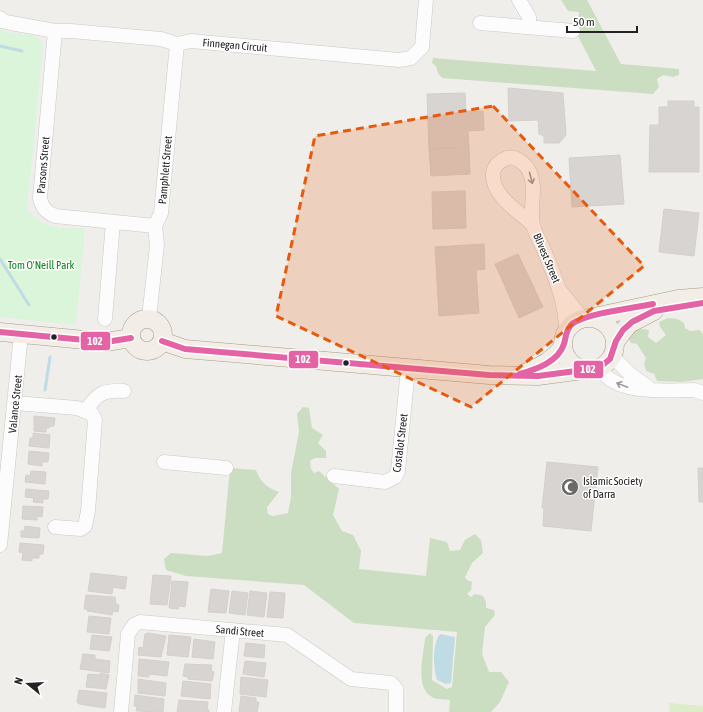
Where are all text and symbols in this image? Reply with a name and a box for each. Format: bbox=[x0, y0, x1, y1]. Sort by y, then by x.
scale bar bbox=[567, 8, 637, 34]
text: 50 m bbox=[573, 15, 595, 29]
street label: Finnegan Circuit bbox=[202, 36, 268, 54]
street label: Pamphlett Street bbox=[156, 135, 174, 205]
street label: Parsons Street bbox=[35, 136, 51, 194]
one-way arrow bbox=[528, 171, 535, 184]
street label: Blivest Street bbox=[531, 231, 563, 285]
park label: Tom O'Neill Park bbox=[8, 259, 75, 271]
line badge: 102 bbox=[80, 331, 111, 351]
unlabelled marker bbox=[49, 332, 59, 342]
text: 102 bbox=[87, 335, 103, 347]
line badge: 102 bbox=[288, 350, 319, 369]
text: 102 bbox=[295, 353, 311, 365]
unlabelled marker bbox=[341, 358, 351, 368]
line badge: 102 bbox=[573, 360, 604, 379]
text: 102 bbox=[580, 363, 596, 375]
street label: Valance Street bbox=[6, 374, 24, 434]
one-way arrow bbox=[617, 380, 629, 388]
street label: Costalot Street bbox=[390, 413, 410, 473]
place label: Islamic Society of Darra bbox=[583, 475, 643, 500]
mosque icon: Islamic Society of Darra bbox=[560, 477, 580, 497]
street label: Sandi Street bbox=[215, 623, 265, 639]
north arrow bbox=[8, 664, 48, 704]
text: N bbox=[12, 676, 25, 686]

